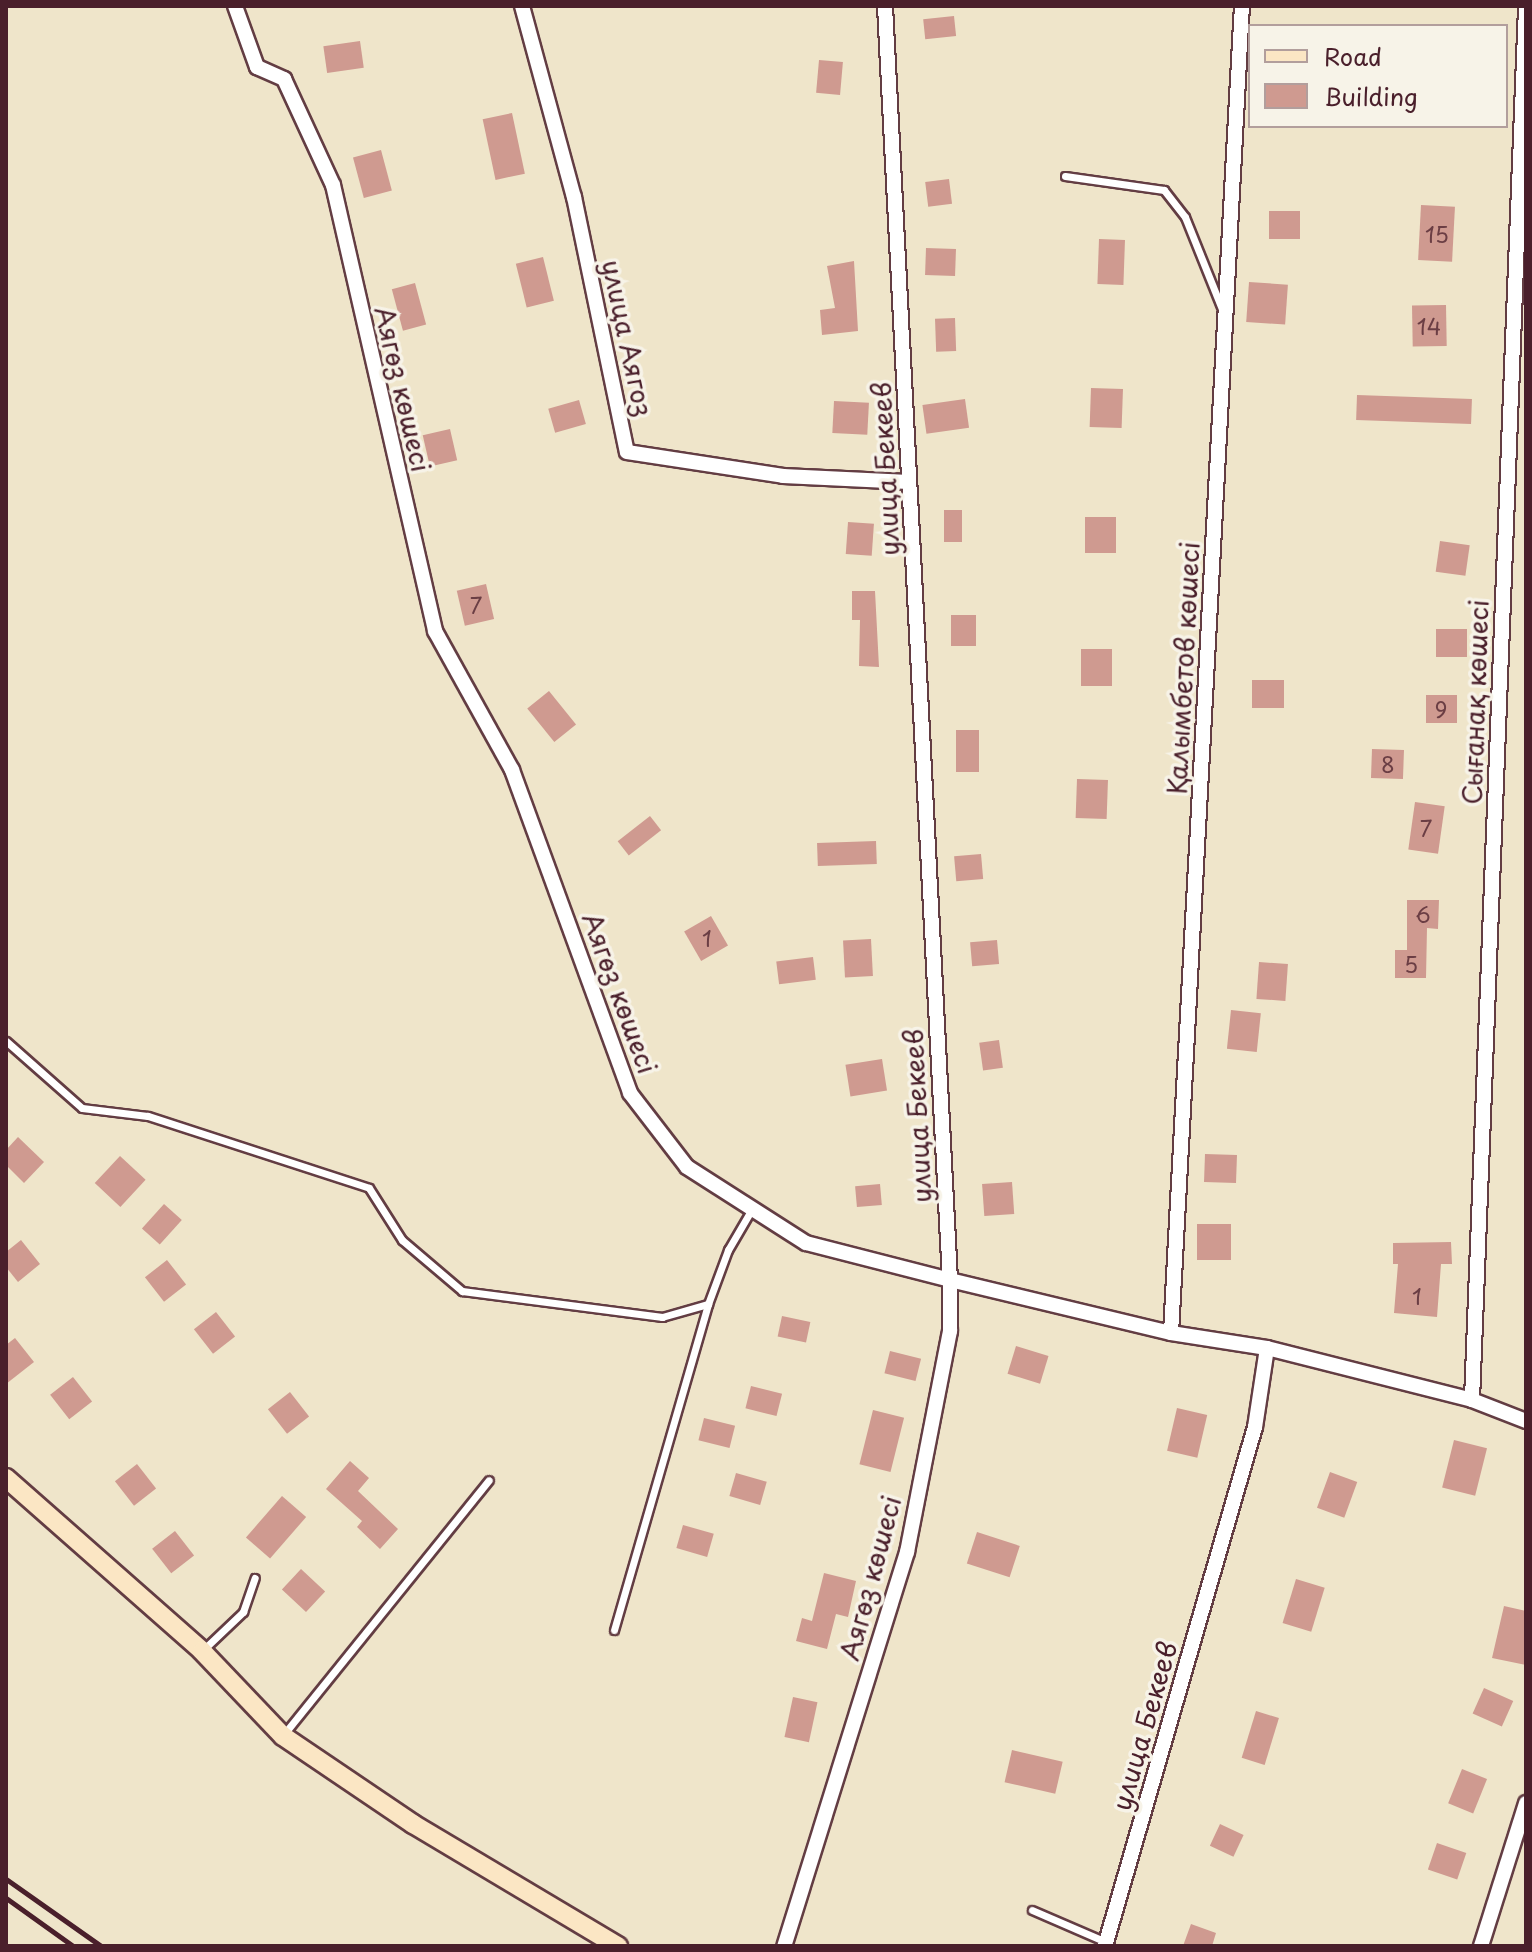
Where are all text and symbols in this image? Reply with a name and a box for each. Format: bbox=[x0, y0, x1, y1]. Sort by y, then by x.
legend bbox=[1248, 24, 1508, 128]
text: Road bbox=[1324, 38, 1382, 74]
text: Building bbox=[1324, 78, 1418, 114]
house number: 15 bbox=[1425, 221, 1449, 247]
street label: улица Аягоз bbox=[596, 256, 660, 420]
street label: Аягөз көшесі bbox=[369, 302, 437, 476]
house number: 14 bbox=[1417, 313, 1441, 339]
street label: улица Бекеев bbox=[865, 380, 905, 558]
street label: Қалымбетов көшесі bbox=[1161, 541, 1205, 795]
house number: 7 bbox=[470, 592, 482, 618]
street label: Сығанақ көшесі bbox=[1456, 598, 1494, 806]
house number: 9 bbox=[1435, 696, 1447, 722]
house number: 8 bbox=[1381, 751, 1395, 777]
house number: 7 bbox=[1420, 815, 1432, 841]
house number: 6 bbox=[1415, 901, 1431, 927]
street label: Аягөз көшесі bbox=[576, 908, 664, 1078]
house number: 1 bbox=[702, 925, 712, 951]
house number: 5 bbox=[1404, 951, 1418, 977]
street label: улица Бекеев bbox=[897, 1027, 937, 1205]
house number: 1 bbox=[1412, 1283, 1422, 1309]
street label: Аягөз көшесі bbox=[833, 1492, 907, 1664]
street label: улица Бекеев bbox=[1105, 1637, 1183, 1815]

